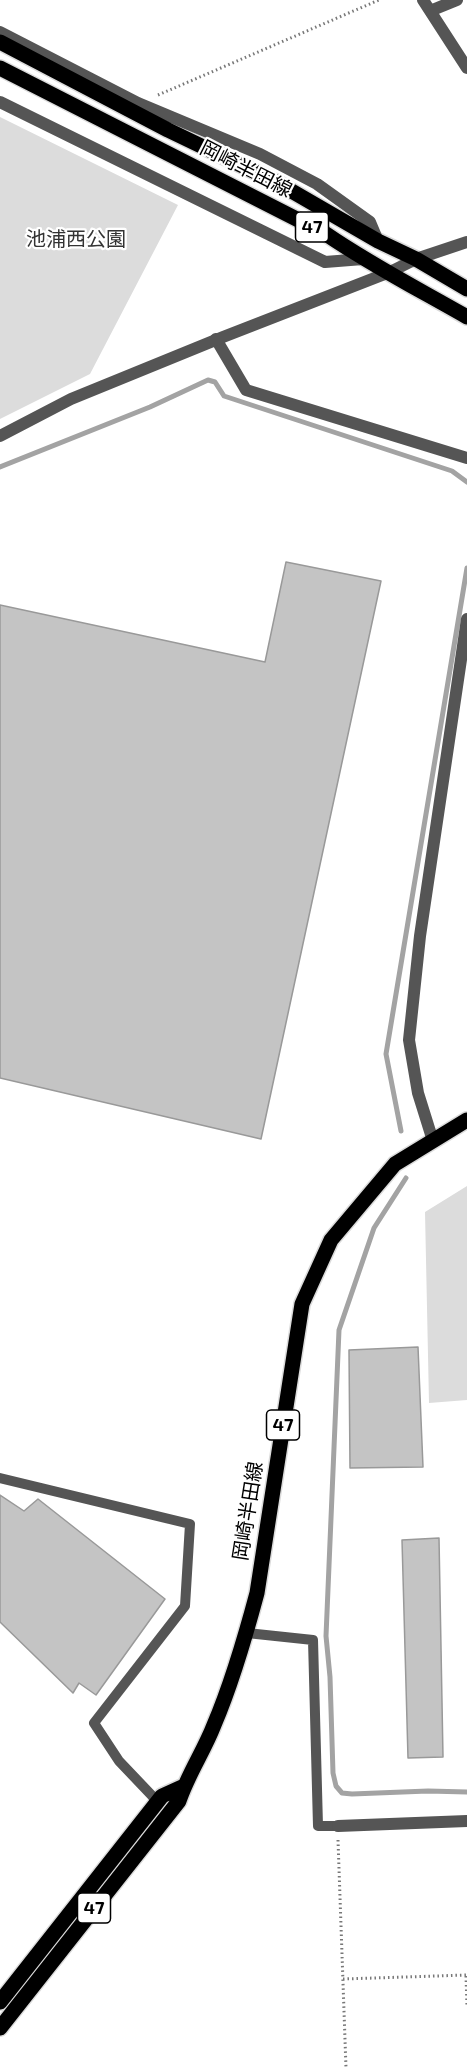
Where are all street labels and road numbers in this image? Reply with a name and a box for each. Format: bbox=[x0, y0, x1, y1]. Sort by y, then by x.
street label: 岡崎半田線 bbox=[196, 136, 296, 202]
road number: 47 bbox=[296, 212, 328, 242]
road number: 47 bbox=[266, 1410, 300, 1440]
street label: 岡崎半田線 bbox=[228, 1460, 268, 1562]
road number: 47 bbox=[78, 1893, 110, 1923]

